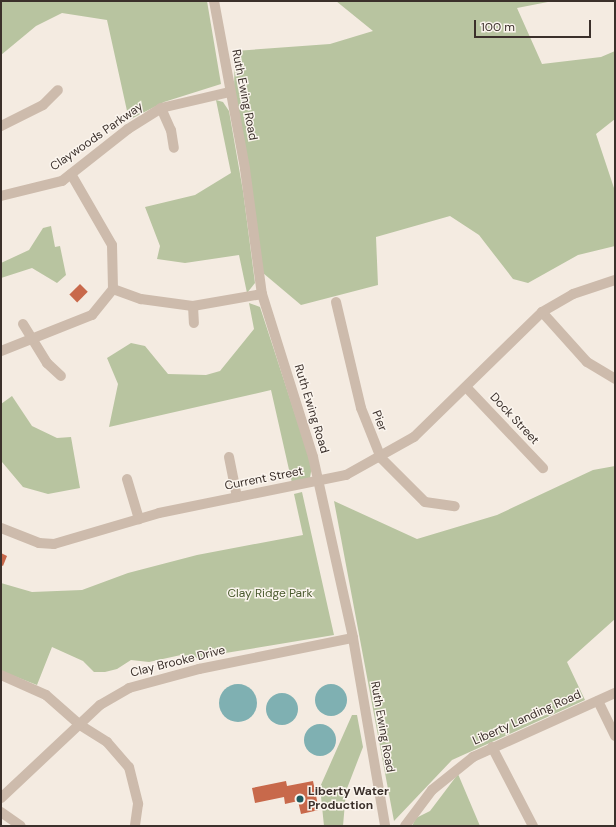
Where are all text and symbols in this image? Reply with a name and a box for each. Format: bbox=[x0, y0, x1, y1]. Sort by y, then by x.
scale bar bbox=[476, 12, 593, 38]
text: 100 m bbox=[481, 19, 515, 35]
street label: Ruth Ewing Road bbox=[228, 48, 260, 142]
street label: Claywoods Parkway bbox=[48, 100, 146, 174]
street label: Ruth Ewing Road bbox=[291, 363, 331, 455]
street label: Dock Street bbox=[486, 390, 542, 448]
street label: Pier bbox=[368, 409, 390, 433]
street label: Current Street bbox=[223, 464, 305, 494]
park label: Clay Ridge Park bbox=[227, 587, 313, 601]
street label: Clay Brooke Drive bbox=[129, 643, 227, 681]
street label: Ruth Ewing Road bbox=[367, 680, 397, 774]
street label: Liberty Landing Road bbox=[470, 688, 584, 748]
place label: Liberty Water Production bbox=[308, 785, 389, 813]
marker: Liberty Water Production bbox=[295, 794, 305, 804]

